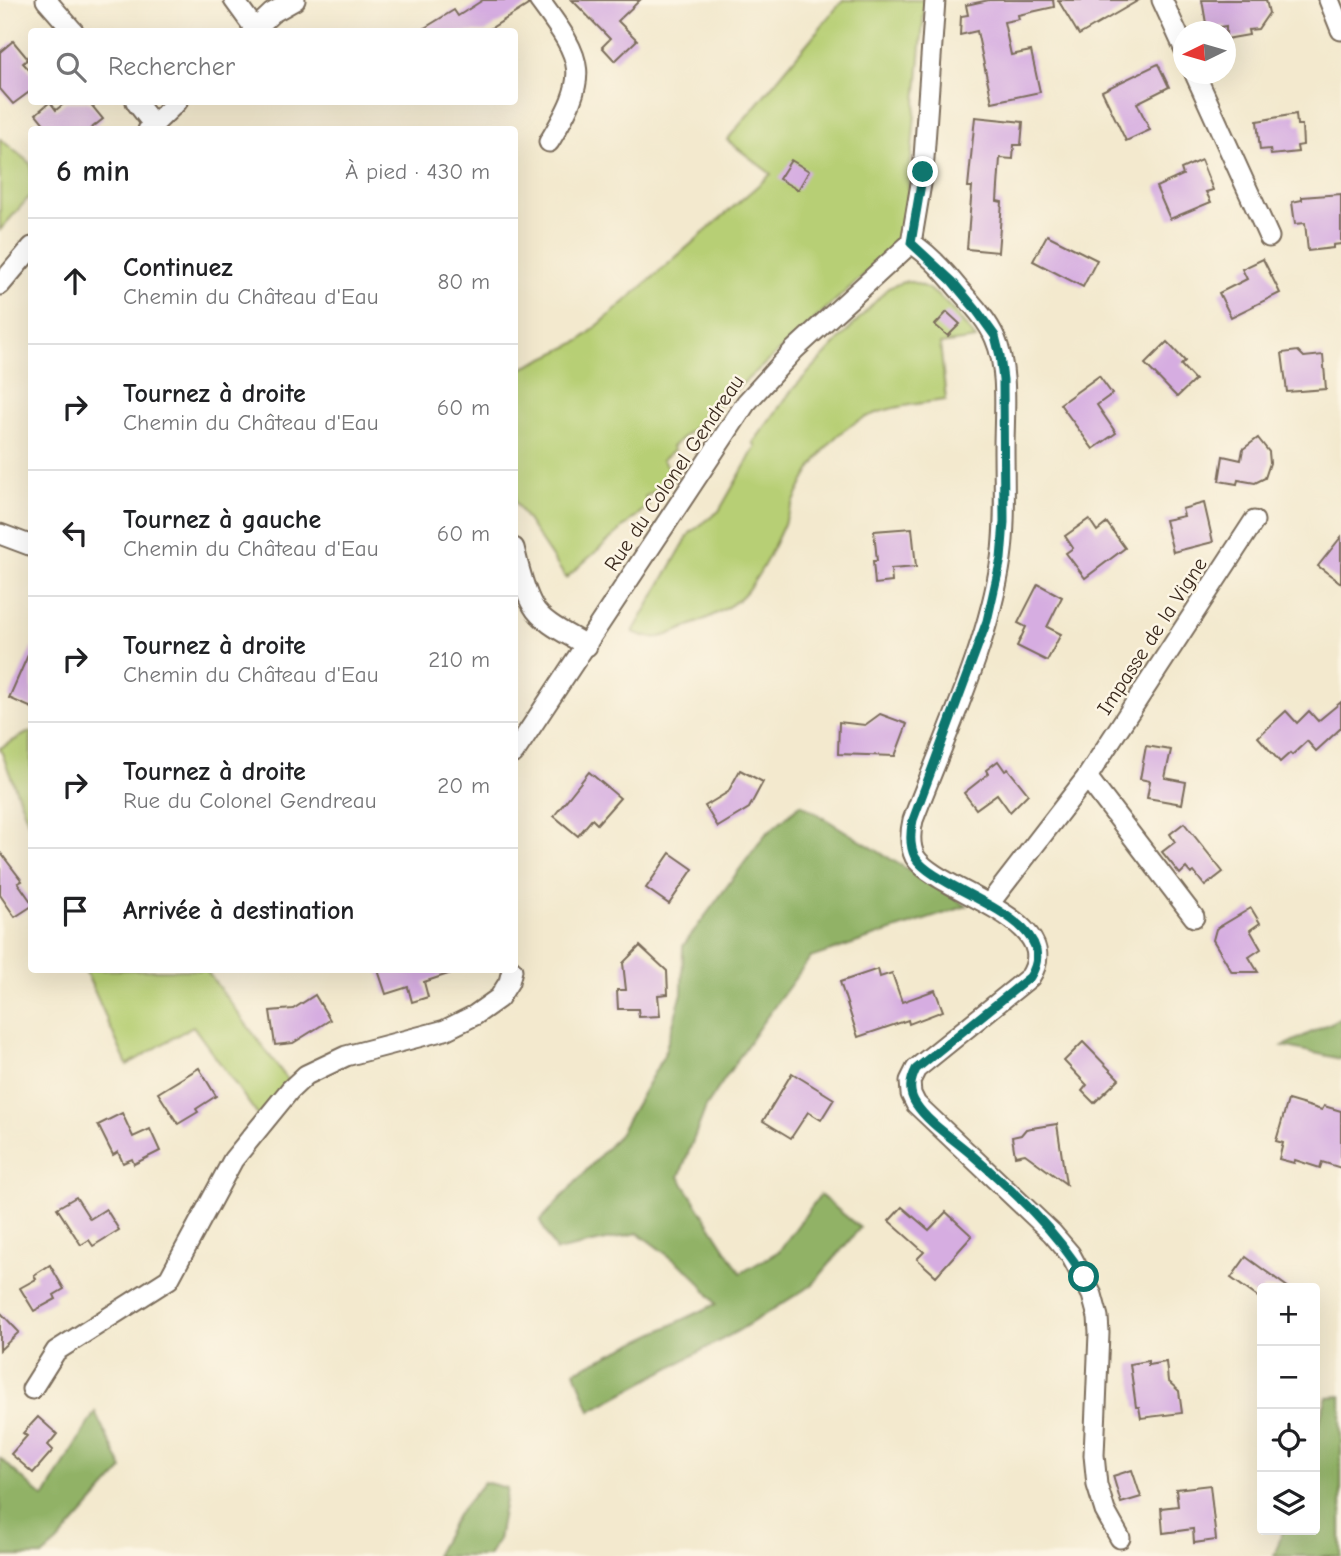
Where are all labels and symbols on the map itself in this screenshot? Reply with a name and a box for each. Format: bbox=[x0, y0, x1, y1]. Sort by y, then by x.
north arrow bbox=[1173, 21, 1236, 84]
route end bbox=[907, 156, 938, 187]
street label: Rue du Colonel Gendreau bbox=[599, 370, 749, 576]
street label: Impasse de la Vigne bbox=[1092, 553, 1212, 719]
route start bbox=[1068, 1261, 1099, 1292]

